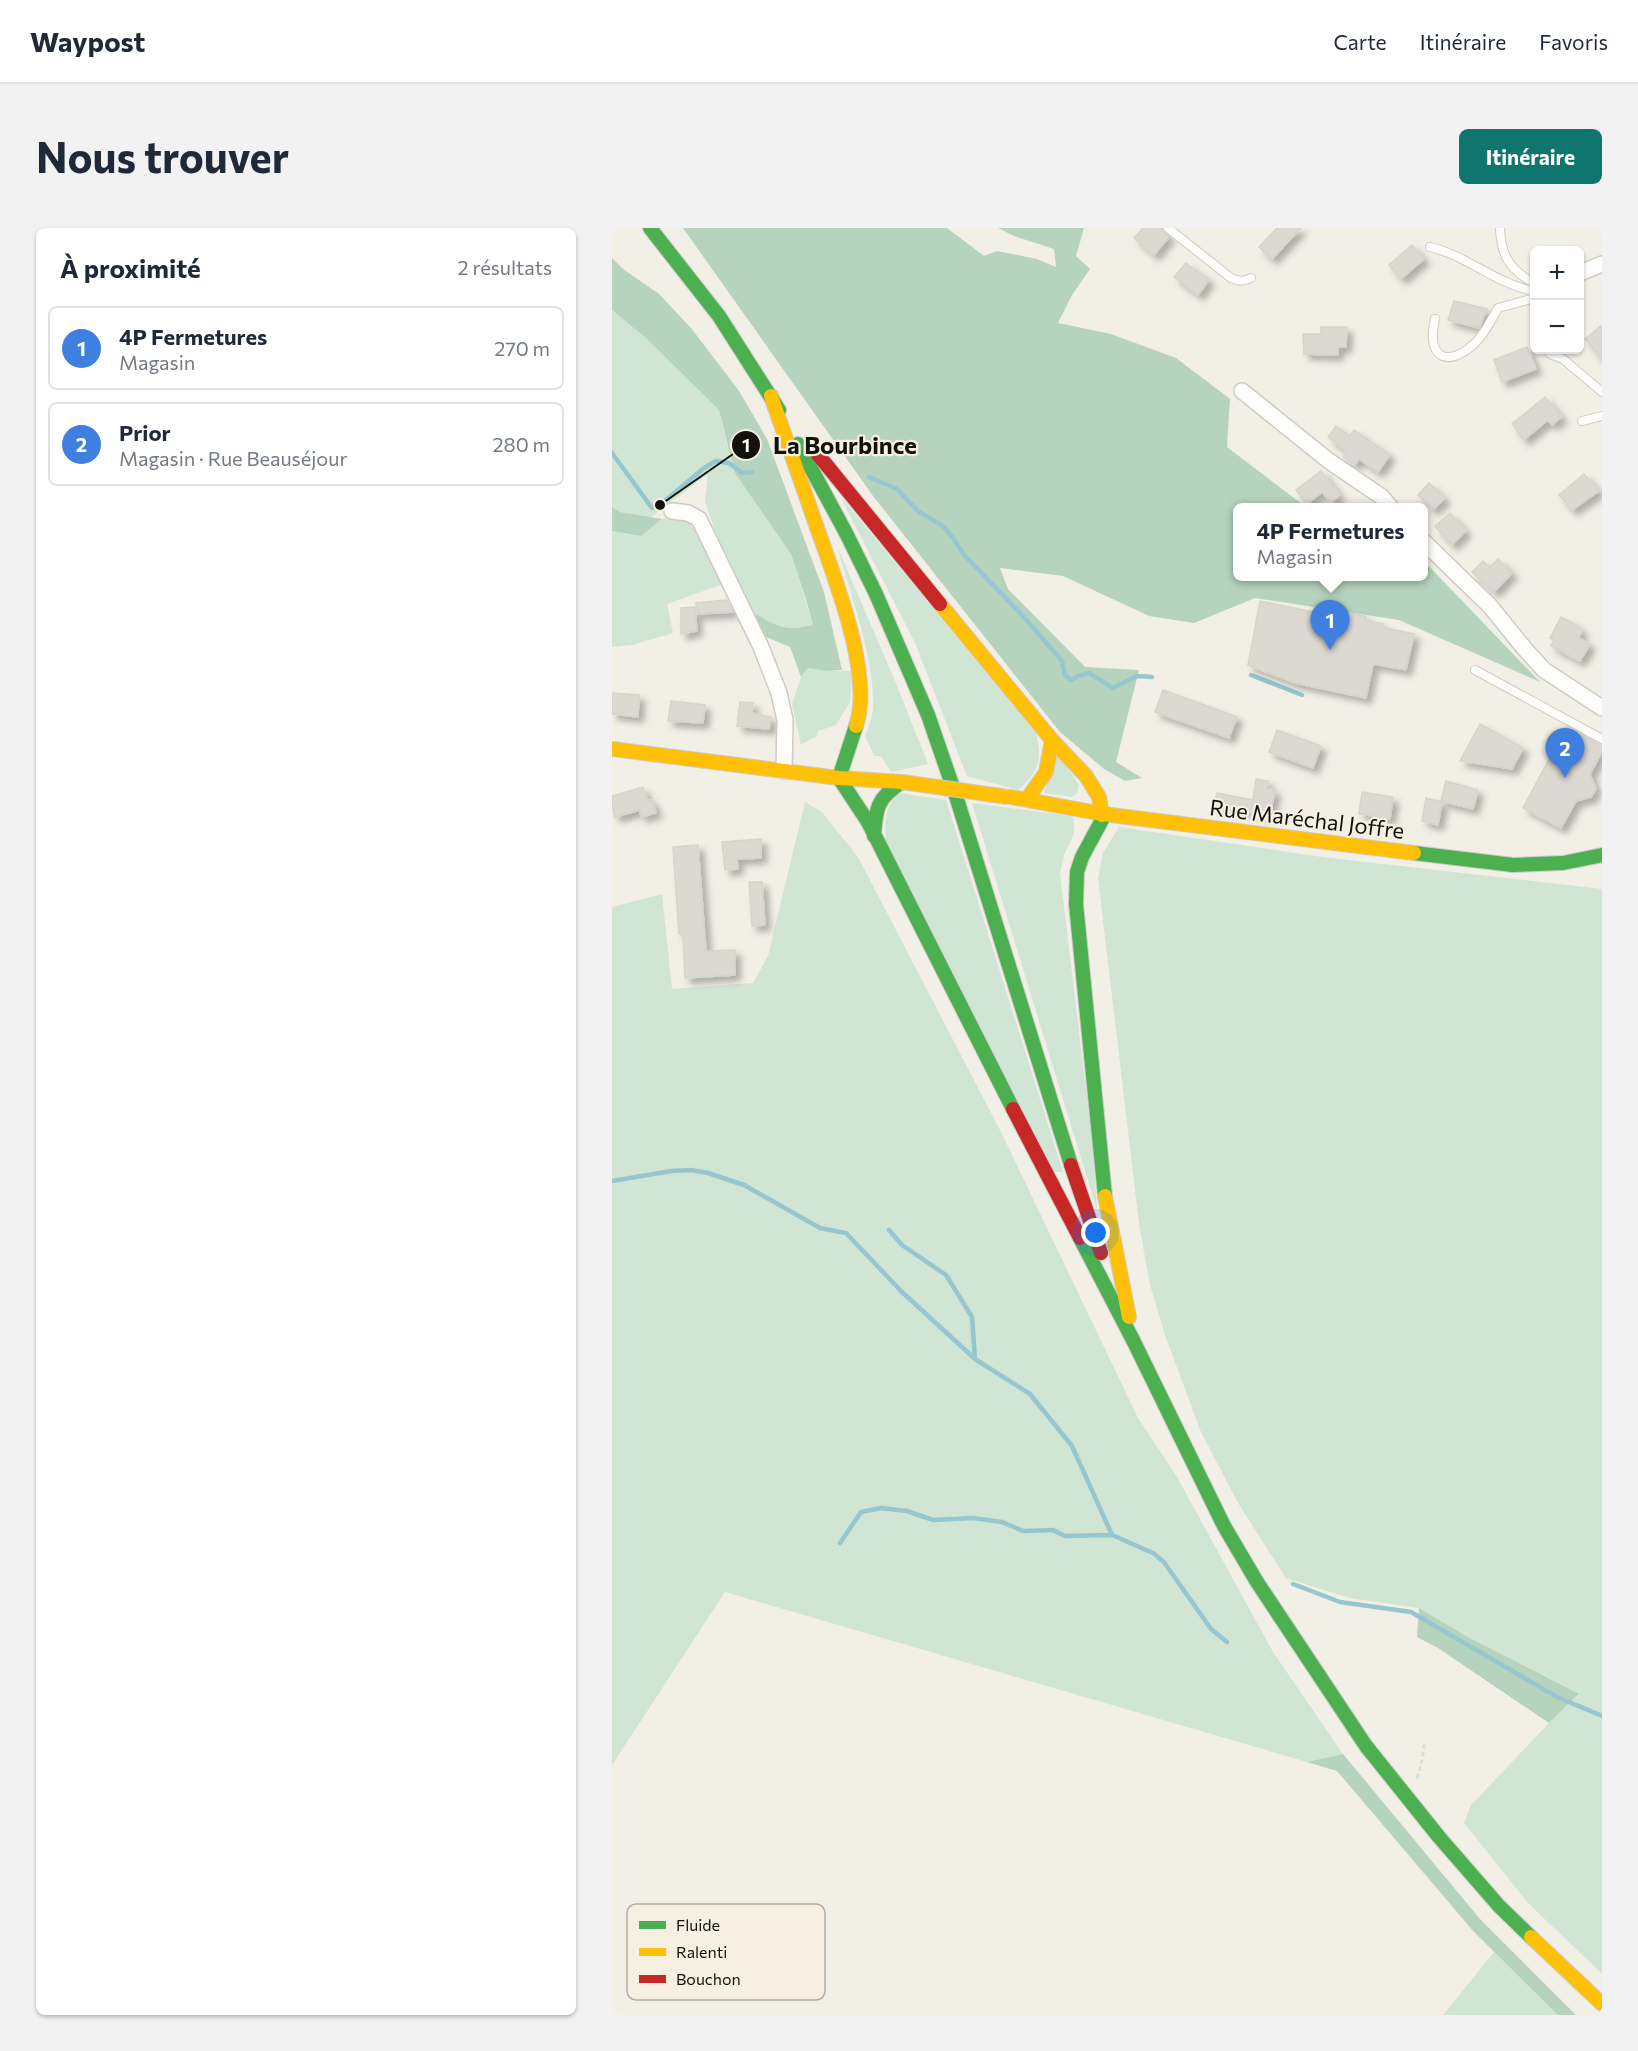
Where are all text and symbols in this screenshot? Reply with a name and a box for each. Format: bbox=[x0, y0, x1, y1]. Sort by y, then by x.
text: Waypost bbox=[30, 24, 145, 58]
text: Carte bbox=[1333, 29, 1387, 54]
text: Itinéraire bbox=[1420, 29, 1506, 54]
text: Favoris bbox=[1539, 29, 1608, 54]
button: Itinéraire bbox=[1459, 129, 1602, 184]
text: Nous trouver bbox=[36, 130, 289, 182]
map controls bbox=[1530, 246, 1584, 354]
button: + bbox=[1530, 246, 1584, 300]
text: À proximité bbox=[60, 252, 201, 283]
text: 2 résultats bbox=[458, 255, 552, 279]
button: − bbox=[1530, 300, 1584, 354]
text: 4P Fermetures bbox=[119, 323, 267, 350]
text: 1 bbox=[77, 336, 86, 360]
text: 270 m bbox=[494, 336, 550, 360]
text: Magasin bbox=[119, 350, 195, 374]
text: Prior bbox=[119, 419, 171, 446]
callout: La Bourbince bbox=[731, 424, 929, 466]
text: La Bourbince bbox=[773, 430, 917, 459]
text: 2 bbox=[76, 432, 87, 456]
text: 280 m bbox=[492, 432, 550, 456]
text: 1 bbox=[742, 434, 750, 456]
text: Magasin · Rue Beauséjour bbox=[119, 446, 347, 470]
popup bbox=[1233, 503, 1428, 581]
text: 4P Fermetures bbox=[1256, 517, 1405, 544]
text: Magasin bbox=[1256, 544, 1333, 568]
pin: 1 bbox=[1310, 600, 1350, 650]
pin: 2 bbox=[1546, 728, 1584, 778]
street label: Rue Maréchal Joffre bbox=[1208, 793, 1406, 844]
your location bbox=[1081, 1218, 1110, 1247]
legend bbox=[627, 1904, 825, 2000]
text: Fluide bbox=[676, 1915, 720, 1934]
text: Ralenti bbox=[676, 1942, 727, 1961]
text: Bouchon bbox=[676, 1969, 741, 1988]

